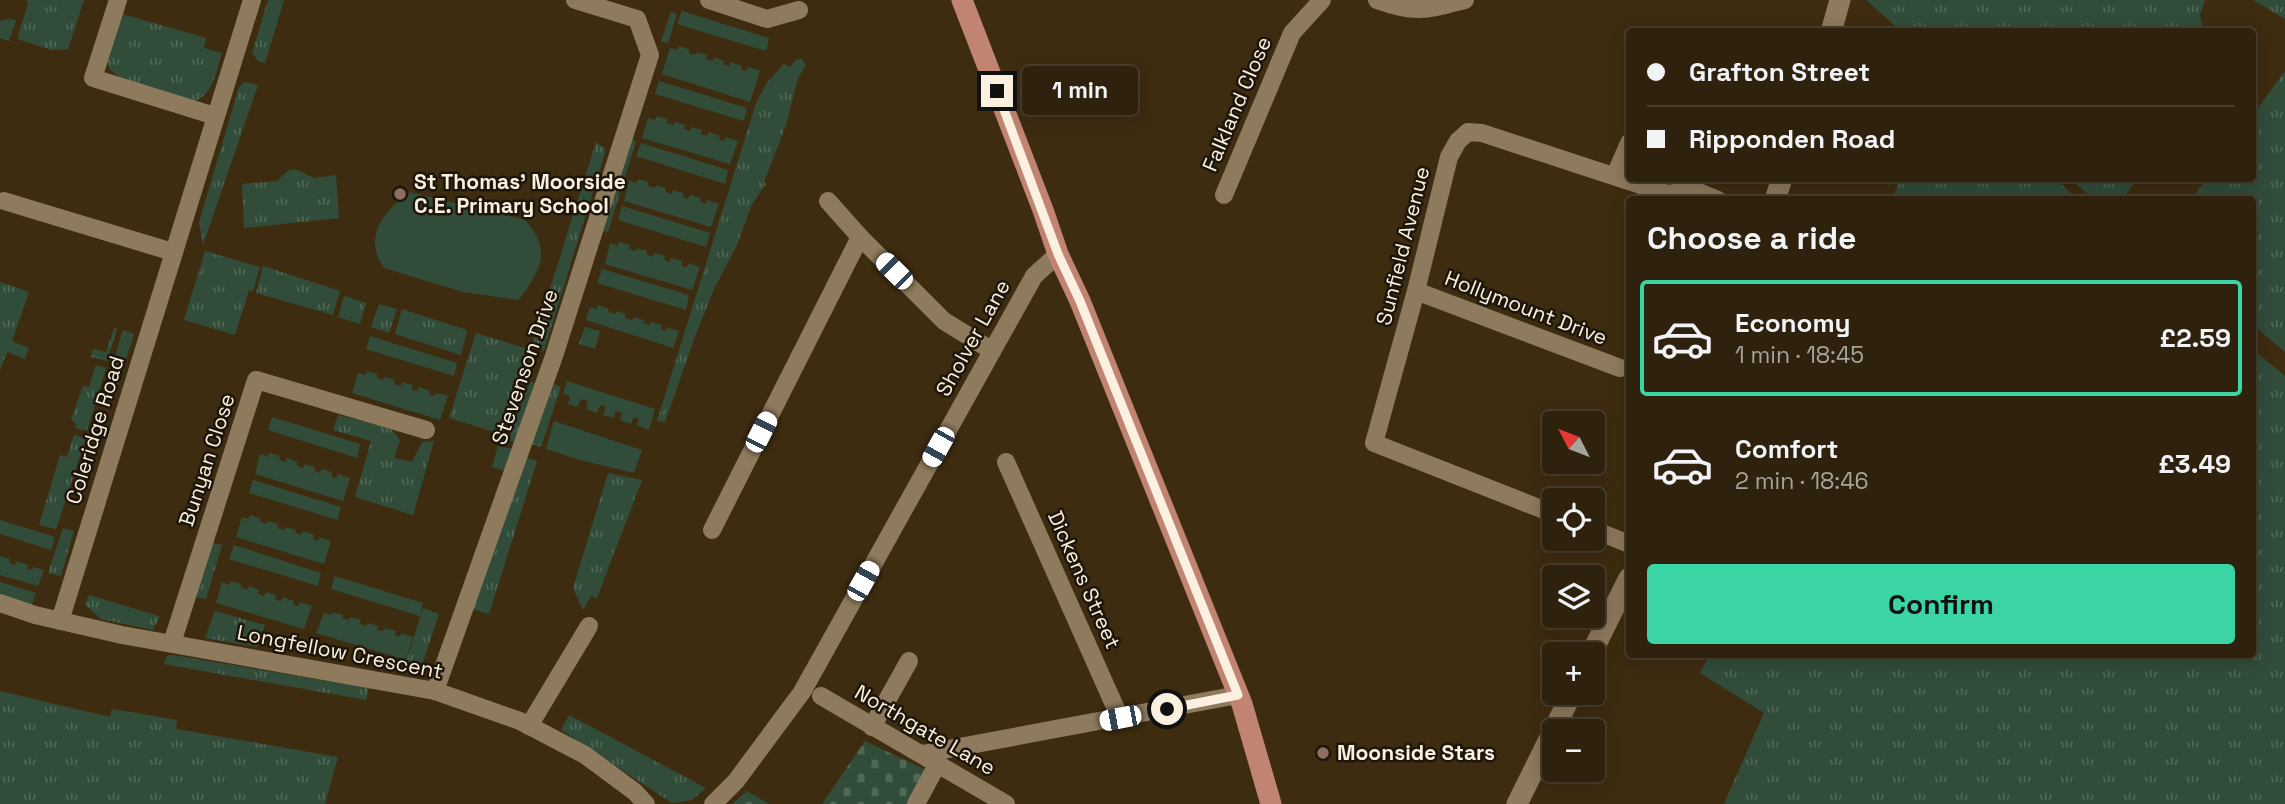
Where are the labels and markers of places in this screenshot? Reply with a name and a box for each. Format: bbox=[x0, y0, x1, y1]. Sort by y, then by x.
place label: St Thomas' Moorside C.E. Primary School bbox=[414, 168, 626, 219]
marker: St Thomas' Moorside C.E. Primary School bbox=[392, 186, 408, 202]
place label: Moonside Stars bbox=[1337, 739, 1495, 766]
marker: Moonside Stars bbox=[1315, 745, 1331, 761]

